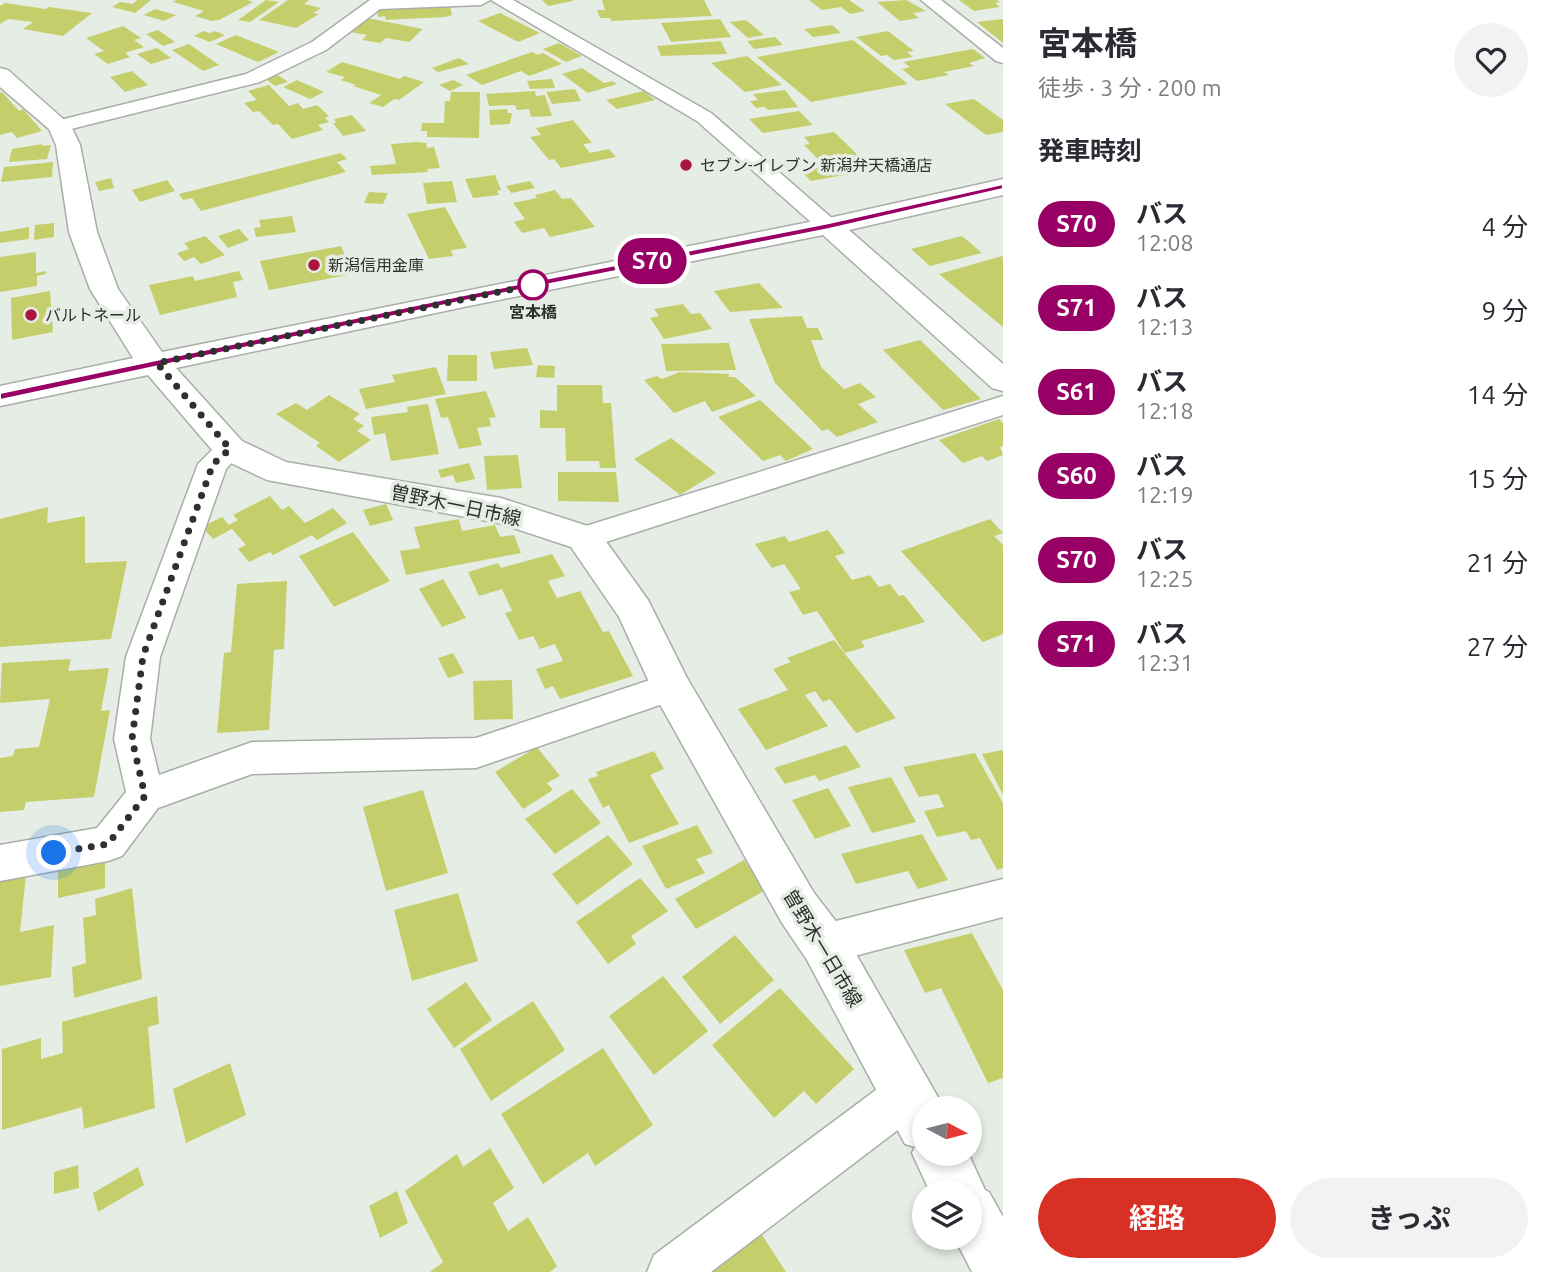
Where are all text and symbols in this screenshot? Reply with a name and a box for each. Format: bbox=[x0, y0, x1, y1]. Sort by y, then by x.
button: heart bbox=[1454, 23, 1528, 97]
text: 宮本橋 bbox=[1038, 24, 1137, 61]
text: 徒歩 · 3 分 · 200 m bbox=[1038, 75, 1222, 100]
text: 発車時刻 bbox=[1038, 136, 1142, 165]
place label: セブン-イレブン 新潟弁天橋通店 bbox=[700, 156, 932, 174]
marker: セブン-イレブン 新潟弁天橋通店 bbox=[678, 157, 694, 173]
text: バス bbox=[1136, 199, 1188, 228]
text: S70 bbox=[1056, 210, 1097, 237]
text: 4 分 bbox=[1481, 212, 1528, 241]
text: 12:08 bbox=[1136, 230, 1194, 255]
line badge: S70 bbox=[612, 238, 692, 284]
text: S70 bbox=[632, 247, 672, 274]
place label: 新潟信用金庫 bbox=[328, 256, 424, 274]
marker: 新潟信用金庫 bbox=[306, 257, 322, 273]
marker: 宮本橋 bbox=[518, 270, 548, 300]
text: バス bbox=[1136, 283, 1188, 312]
text: S71 bbox=[1056, 294, 1097, 321]
text: 9 分 bbox=[1481, 296, 1528, 325]
place label: 宮本橋 bbox=[509, 303, 557, 321]
place label: バルトネール bbox=[45, 306, 141, 324]
marker: バルトネール bbox=[23, 307, 39, 323]
text: 12:13 bbox=[1136, 314, 1194, 339]
text: バス bbox=[1136, 367, 1188, 396]
text: S61 bbox=[1056, 378, 1097, 405]
text: 14 分 bbox=[1467, 380, 1528, 409]
text: 12:18 bbox=[1136, 398, 1194, 423]
text: バス bbox=[1136, 451, 1188, 480]
text: S60 bbox=[1056, 462, 1097, 489]
text: 15 分 bbox=[1467, 464, 1528, 493]
street label: 曽野木一日市線 bbox=[389, 480, 523, 530]
text: 12:19 bbox=[1136, 482, 1194, 507]
text: バス bbox=[1136, 535, 1188, 564]
text: S70 bbox=[1056, 546, 1097, 573]
text: 21 分 bbox=[1467, 548, 1528, 577]
text: 12:25 bbox=[1136, 566, 1194, 591]
text: バス bbox=[1136, 619, 1188, 648]
text: S71 bbox=[1056, 630, 1097, 657]
text: 27 分 bbox=[1467, 632, 1528, 661]
text: 12:31 bbox=[1136, 650, 1194, 675]
your location bbox=[36, 835, 71, 870]
street label: 曽野木一日市線 bbox=[779, 885, 867, 1011]
north arrow bbox=[912, 1096, 982, 1166]
map controls bbox=[912, 1096, 982, 1250]
button: 経路 bbox=[1038, 1178, 1276, 1258]
button: きっぷ bbox=[1290, 1178, 1528, 1258]
button: layers bbox=[912, 1180, 982, 1250]

